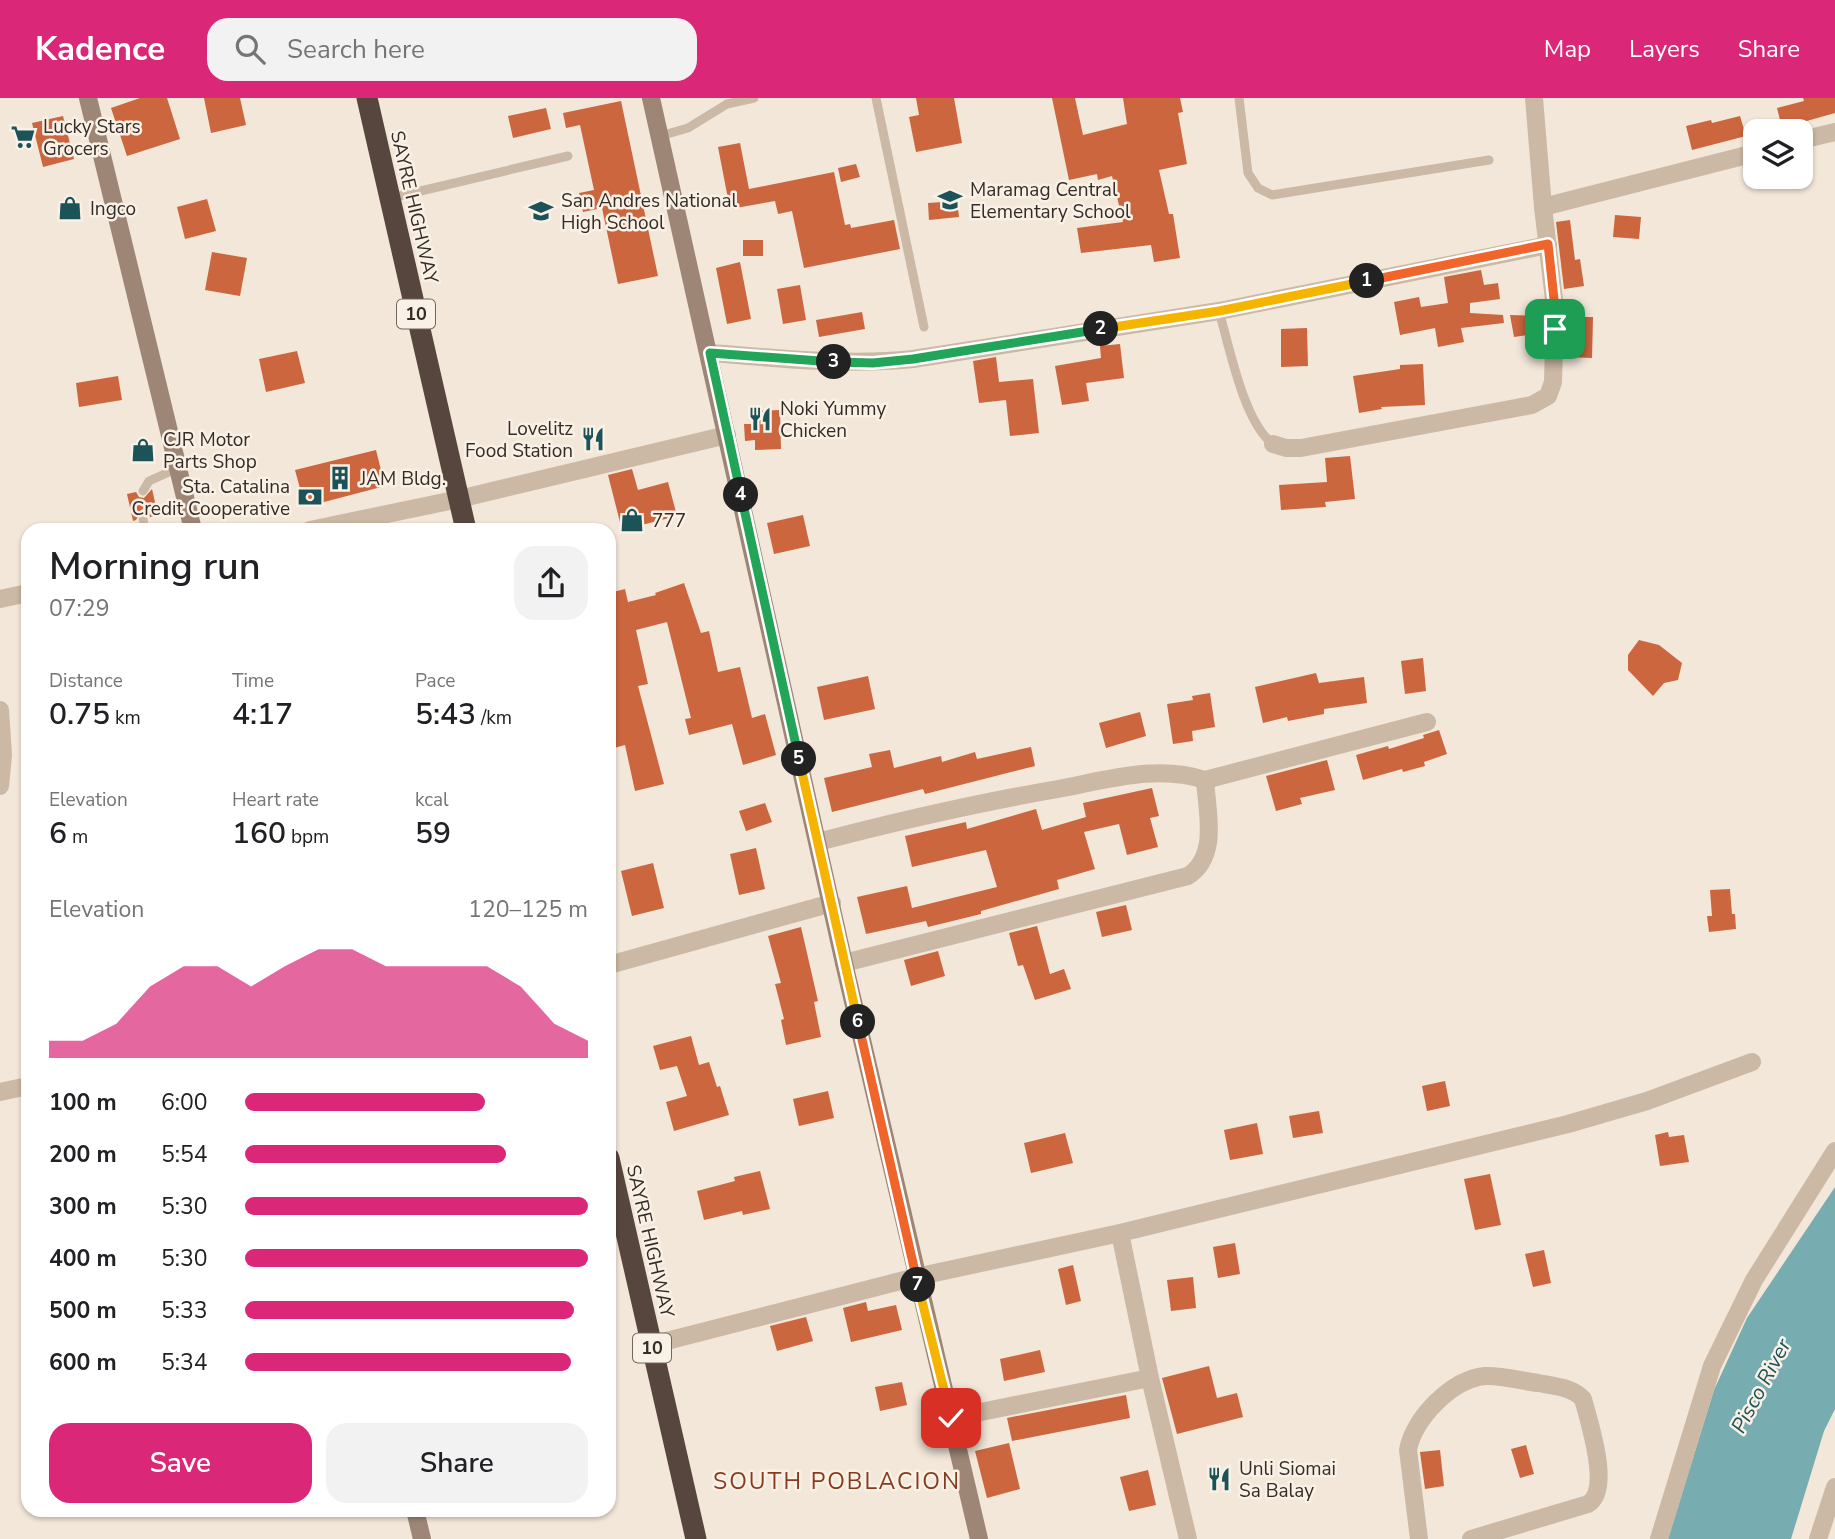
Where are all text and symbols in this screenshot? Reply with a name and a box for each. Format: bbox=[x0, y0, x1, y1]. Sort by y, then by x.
search box bbox=[207, 18, 697, 81]
text: Kadence bbox=[35, 27, 165, 72]
icon: search bbox=[231, 30, 269, 68]
text: Search here bbox=[287, 32, 425, 67]
text: Map bbox=[1544, 33, 1591, 65]
text: Layers bbox=[1629, 33, 1700, 65]
text: Share bbox=[1738, 33, 1800, 65]
place label: Lucky Stars Grocers bbox=[43, 114, 141, 162]
map controls bbox=[1743, 119, 1813, 189]
button: layers bbox=[1743, 119, 1813, 189]
supermarket icon: Lucky Stars Grocers bbox=[9, 123, 37, 151]
street label: SAYRE HIGHWAY bbox=[384, 128, 444, 287]
place label: Maramag Central Elementary School bbox=[970, 177, 1131, 225]
school or university icon: Maramag Central Elementary School bbox=[936, 186, 964, 214]
place label: San Andres National High School bbox=[561, 188, 738, 236]
shop icon: Ingco bbox=[56, 194, 84, 222]
place label: Ingco bbox=[90, 196, 136, 222]
school or university icon: San Andres National High School bbox=[527, 197, 555, 225]
pin: 1 bbox=[1350, 264, 1384, 298]
text: 1 bbox=[1361, 267, 1372, 293]
pin bbox=[1525, 299, 1585, 359]
road number: 10 bbox=[397, 300, 435, 328]
icon: arrive bbox=[1536, 310, 1574, 348]
pin: 2 bbox=[1084, 312, 1118, 346]
text: 2 bbox=[1095, 315, 1106, 341]
pin: 3 bbox=[816, 344, 852, 380]
text: 3 bbox=[828, 348, 839, 374]
place label: Noki Yummy Chicken bbox=[780, 396, 886, 444]
restaurant icon: Noki Yummy Chicken bbox=[746, 405, 774, 433]
place label: Lovelitz Food Station bbox=[465, 416, 573, 464]
restaurant icon: Lovelitz Food Station bbox=[579, 425, 607, 453]
place label: CJR Motor Parts Shop bbox=[163, 427, 257, 475]
shop icon: CJR Motor Parts Shop bbox=[129, 436, 157, 464]
building icon: JAM Bldg. bbox=[326, 464, 354, 492]
place label: JAM Bldg. bbox=[359, 466, 446, 492]
place label: Sta. Catalina Credit Cooperative bbox=[131, 474, 290, 522]
pin: 4 bbox=[724, 478, 758, 512]
text: 4 bbox=[735, 481, 746, 507]
bank icon: Sta. Catalina Credit Cooperative bbox=[296, 483, 324, 511]
shop icon: 777 bbox=[618, 506, 646, 534]
place label: 777 bbox=[652, 508, 686, 534]
text: Morning run bbox=[49, 541, 261, 592]
button: share bbox=[514, 546, 588, 620]
text: 07:29 bbox=[49, 593, 109, 624]
text: Distance bbox=[49, 668, 123, 694]
text: Time bbox=[232, 668, 274, 694]
text: Pace bbox=[415, 668, 455, 694]
text: 0.75 bbox=[49, 694, 110, 735]
text: 4:17 bbox=[232, 694, 293, 735]
text: 5:43 bbox=[415, 694, 476, 735]
text: km bbox=[110, 705, 141, 731]
text: /km bbox=[476, 705, 512, 731]
pin: 5 bbox=[782, 742, 816, 776]
text: 5 bbox=[793, 745, 804, 771]
text: Elevation bbox=[49, 787, 128, 813]
text: Heart rate bbox=[232, 787, 319, 813]
text: kcal bbox=[415, 787, 449, 813]
text: 6 bbox=[49, 813, 67, 854]
text: 160 bbox=[232, 813, 286, 854]
text: 59 bbox=[415, 813, 451, 854]
text: m bbox=[67, 824, 88, 850]
text: bpm bbox=[286, 824, 329, 850]
text: Elevation bbox=[49, 894, 144, 925]
text: 120–125 m bbox=[468, 894, 588, 925]
pin: 6 bbox=[840, 1004, 876, 1040]
text: 6 bbox=[852, 1008, 863, 1034]
text: 100 m bbox=[49, 1087, 117, 1118]
text: 6:00 bbox=[161, 1087, 208, 1118]
text: 200 m bbox=[49, 1139, 117, 1170]
text: 5:54 bbox=[161, 1139, 208, 1170]
street label: SAYRE HIGHWAY bbox=[620, 1162, 680, 1321]
text: 300 m bbox=[49, 1191, 117, 1222]
text: 5:30 bbox=[161, 1191, 208, 1222]
text: 400 m bbox=[49, 1243, 117, 1274]
text: 5:30 bbox=[161, 1243, 208, 1274]
pin: 7 bbox=[900, 1268, 936, 1302]
text: 7 bbox=[912, 1271, 923, 1297]
text: 500 m bbox=[49, 1295, 117, 1326]
text: 5:33 bbox=[161, 1295, 208, 1326]
water label: Pisco River bbox=[1724, 1333, 1798, 1438]
road number: 10 bbox=[633, 1334, 671, 1363]
text: 600 m bbox=[49, 1347, 117, 1378]
text: 5:34 bbox=[161, 1347, 208, 1378]
pin bbox=[921, 1388, 981, 1448]
icon: check bbox=[932, 1399, 970, 1437]
button: Save bbox=[49, 1423, 312, 1503]
button: Share bbox=[326, 1423, 588, 1503]
place label: Unli Siomai Sa Balay bbox=[1239, 1456, 1336, 1504]
restaurant icon: Unli Siomai Sa Balay bbox=[1205, 1465, 1233, 1493]
district label: SOUTH POBLACION bbox=[713, 1466, 961, 1497]

